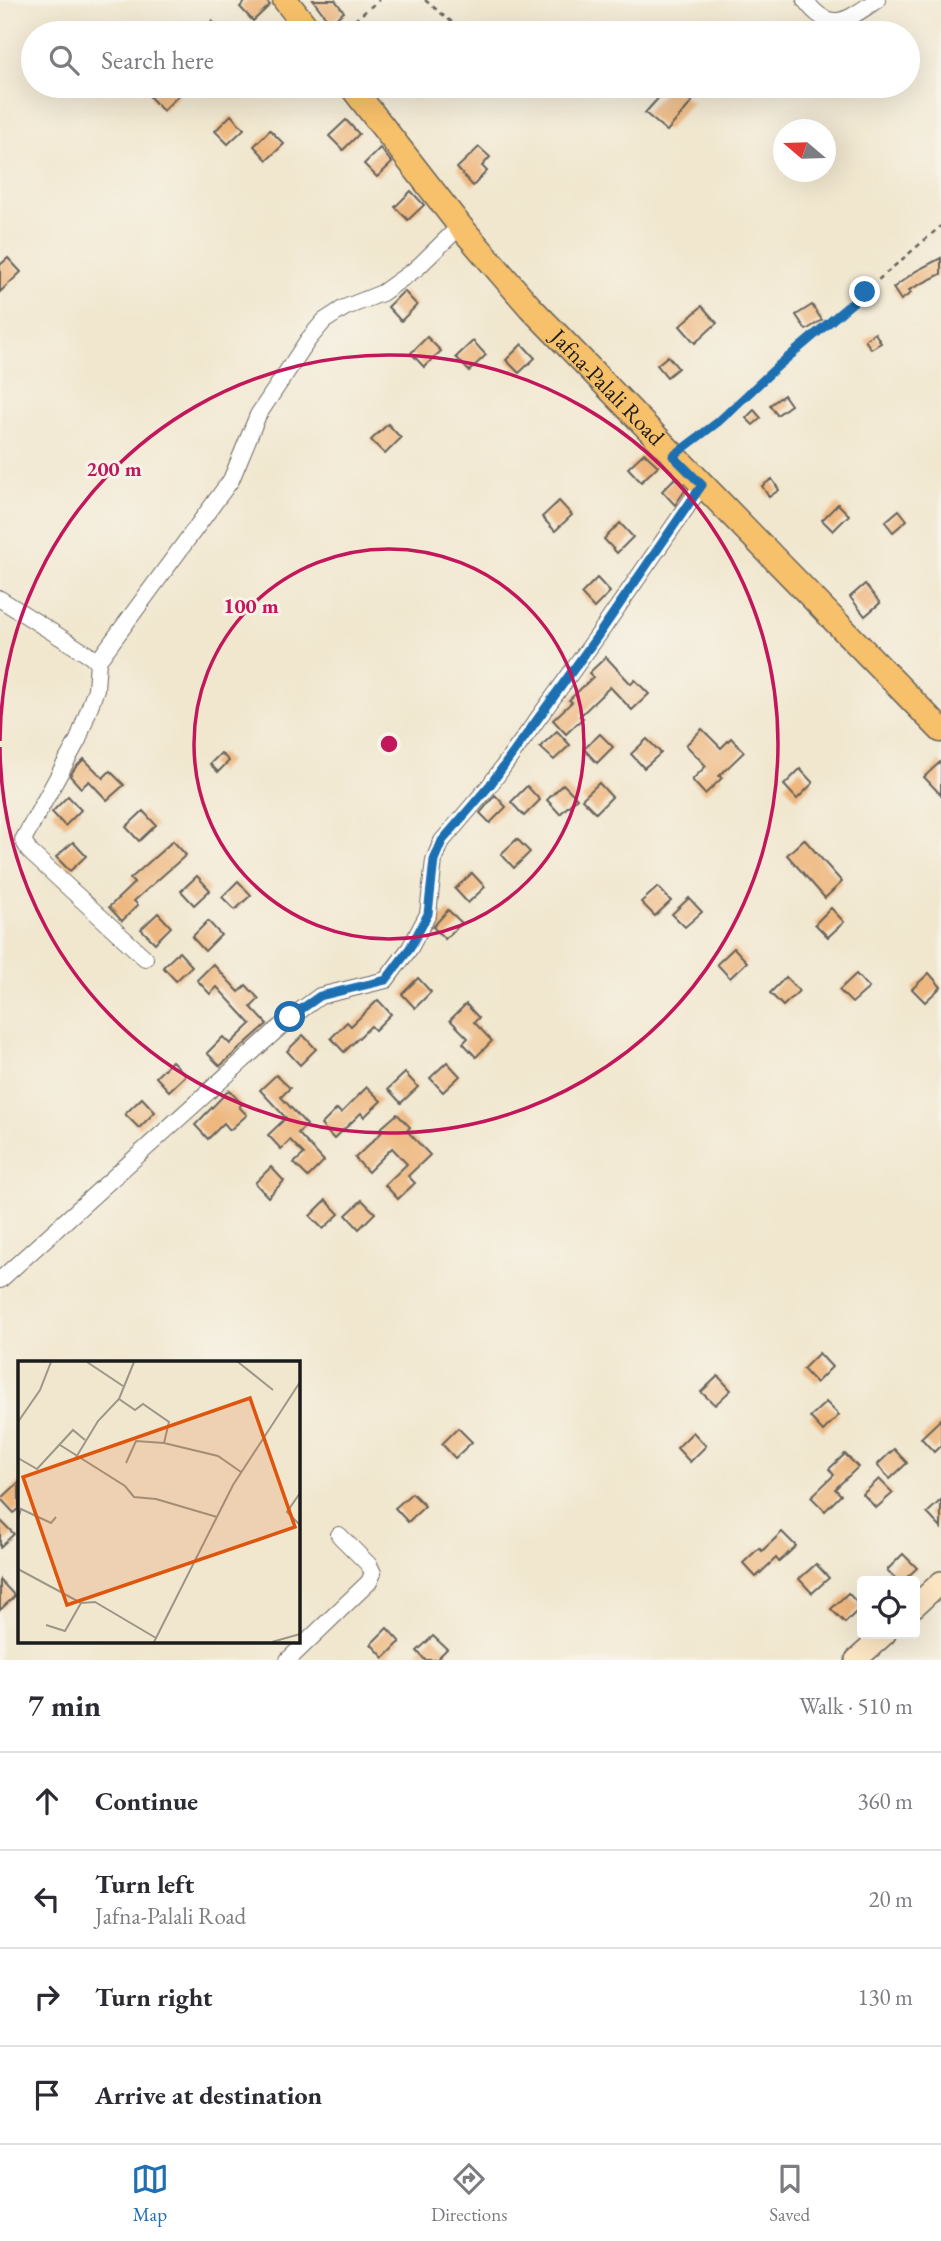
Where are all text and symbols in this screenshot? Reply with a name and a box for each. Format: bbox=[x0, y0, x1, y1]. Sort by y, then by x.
search box bbox=[21, 21, 920, 98]
icon: search bbox=[45, 41, 83, 79]
text: Search here bbox=[101, 43, 214, 77]
north arrow bbox=[773, 119, 836, 182]
route end bbox=[849, 276, 880, 307]
street label: Jafna-Palali Road bbox=[543, 321, 671, 452]
text: 200 m bbox=[86, 455, 142, 482]
text: 100 m bbox=[223, 592, 279, 619]
centre of rings bbox=[377, 732, 401, 756]
route start bbox=[274, 1001, 305, 1032]
inset map bbox=[18, 1361, 299, 1643]
map controls bbox=[857, 1576, 920, 1639]
button: locate bbox=[857, 1576, 920, 1639]
text: 7 min bbox=[28, 1686, 101, 1725]
text: Walk · 510 m bbox=[799, 1691, 913, 1721]
icon: ahead bbox=[28, 1782, 66, 1820]
text: Continue bbox=[95, 1784, 198, 1818]
text: 360 m bbox=[857, 1786, 913, 1816]
text: Turn left bbox=[95, 1867, 194, 1901]
icon: left bbox=[28, 1880, 66, 1918]
text: 20 m bbox=[868, 1884, 913, 1914]
text: Jafna-Palali Road bbox=[95, 1901, 246, 1931]
icon: right bbox=[28, 1978, 66, 2016]
text: Turn right bbox=[95, 1980, 213, 2014]
text: 130 m bbox=[857, 1982, 913, 2012]
icon: arrive bbox=[28, 2076, 66, 2114]
text: Arrive at destination bbox=[95, 2078, 322, 2112]
tab: Map bbox=[131, 2160, 169, 2227]
tab: Directions bbox=[431, 2160, 507, 2227]
tab: Saved bbox=[769, 2160, 810, 2227]

